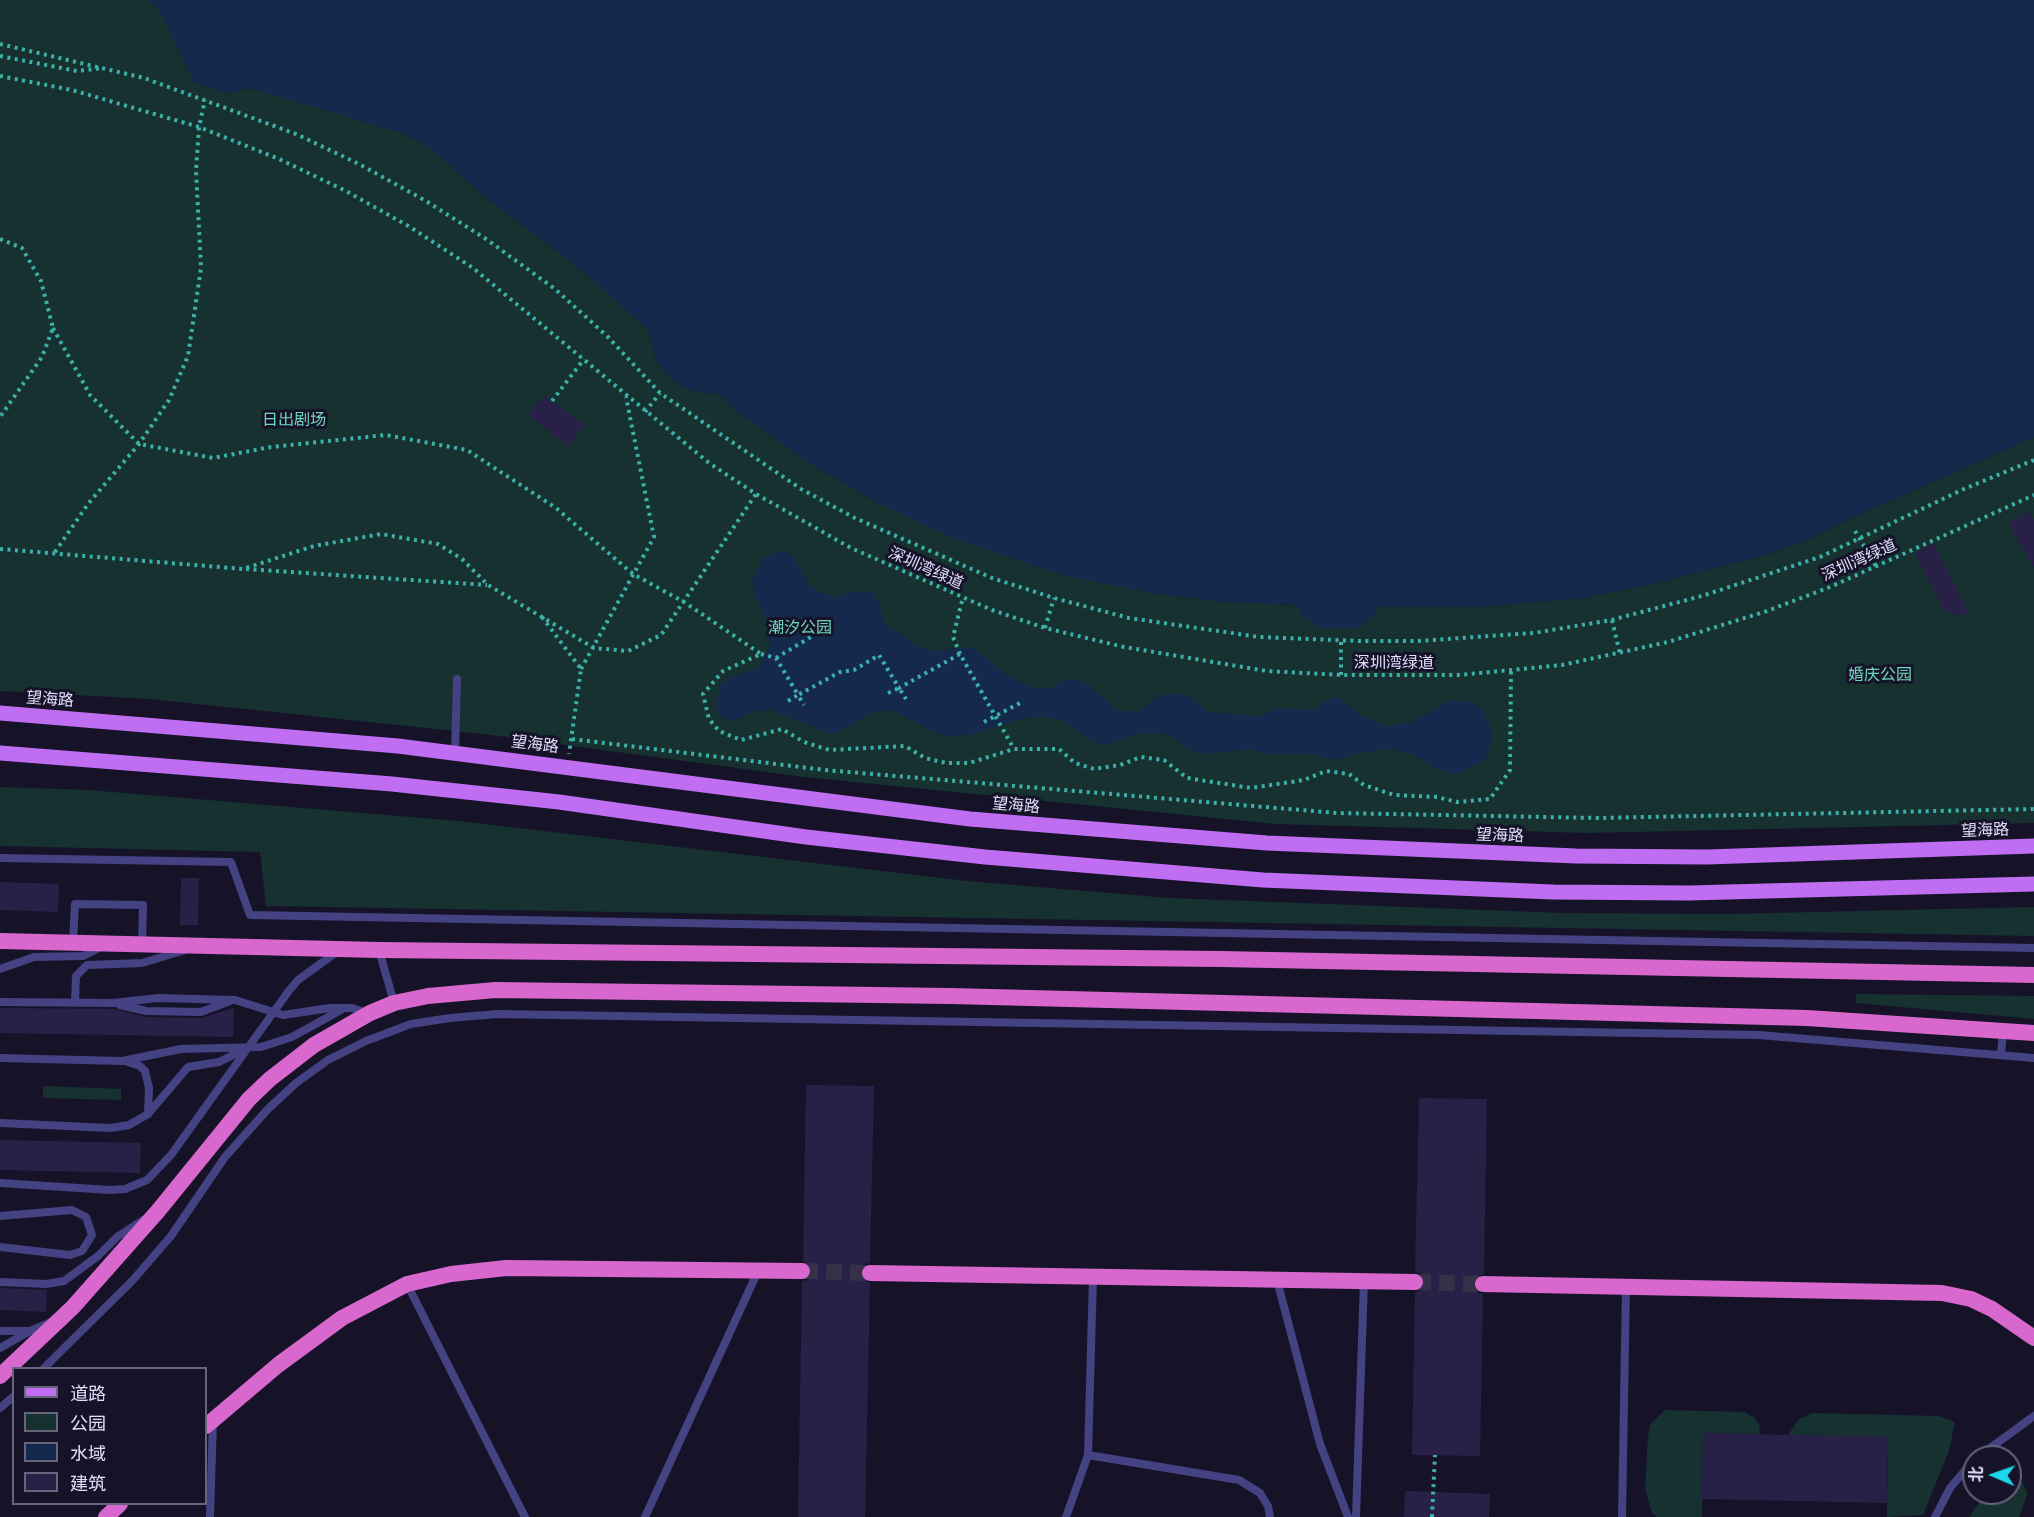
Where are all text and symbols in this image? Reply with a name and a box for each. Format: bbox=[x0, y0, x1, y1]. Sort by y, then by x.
park label: 日出剧场 bbox=[262, 410, 326, 430]
street label: 深圳湾绿道 bbox=[1819, 535, 1899, 585]
street label: 深圳湾绿道 bbox=[886, 543, 966, 593]
park label: 潮汐公园 bbox=[768, 618, 832, 638]
street label: 深圳湾绿道 bbox=[1354, 653, 1434, 673]
park label: 婚庆公园 bbox=[1848, 665, 1912, 685]
street label: 望海路 bbox=[25, 688, 75, 710]
street label: 望海路 bbox=[510, 732, 560, 756]
street label: 望海路 bbox=[991, 793, 1041, 817]
street label: 望海路 bbox=[1961, 820, 2009, 840]
street label: 望海路 bbox=[1476, 825, 1524, 845]
legend bbox=[12, 1367, 207, 1505]
text: 道路 bbox=[70, 1383, 106, 1403]
text: 公园 bbox=[70, 1413, 106, 1433]
text: 水域 bbox=[70, 1443, 106, 1463]
north arrow bbox=[1962, 1445, 2022, 1505]
text: 北 bbox=[1967, 1466, 1985, 1483]
text: 建筑 bbox=[70, 1473, 106, 1493]

